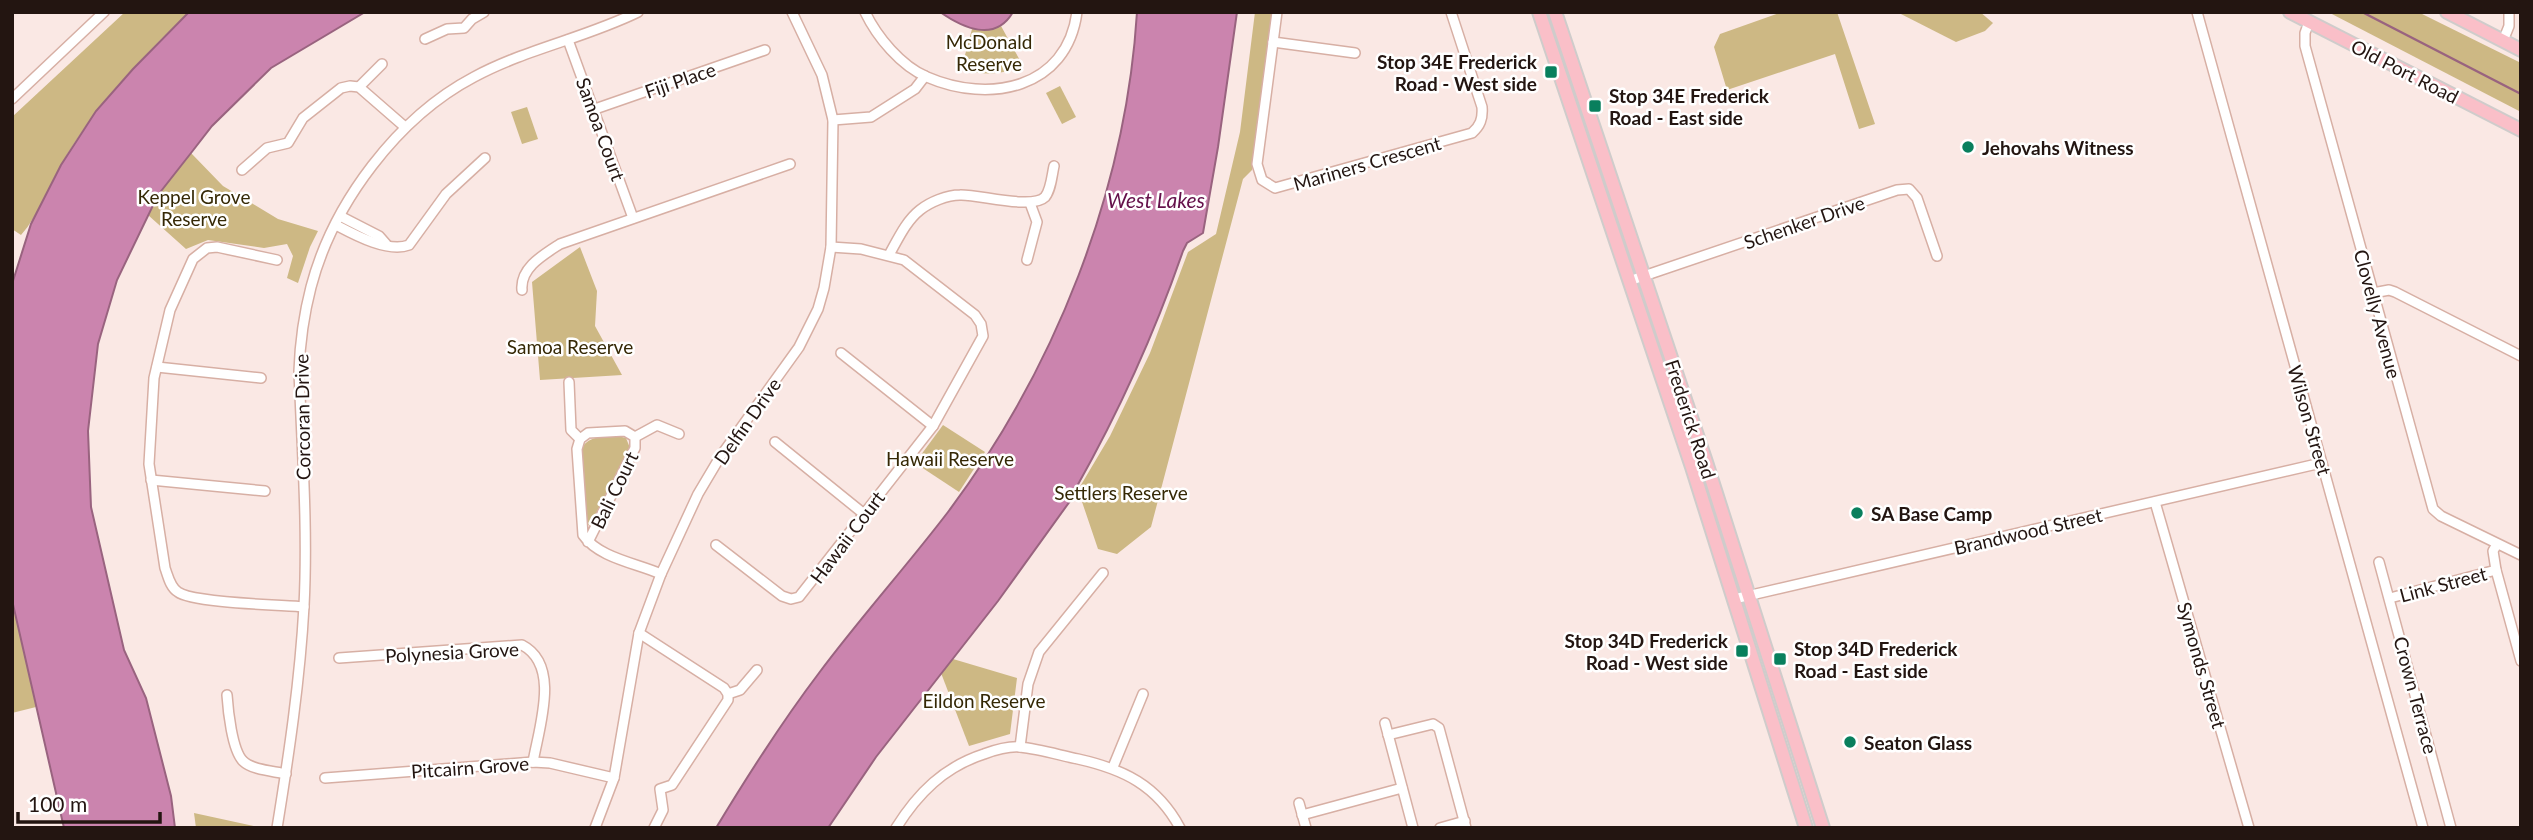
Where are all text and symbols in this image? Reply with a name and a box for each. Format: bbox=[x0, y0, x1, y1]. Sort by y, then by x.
park label: McDonald Reserve bbox=[946, 30, 1032, 75]
street label: Old Port Road bbox=[2347, 34, 2463, 108]
place label: Stop 34E Frederick Road - West side bbox=[1377, 50, 1538, 95]
street label: Fiji Place bbox=[642, 57, 718, 103]
marker: Stop 34E Frederick Road - West side bbox=[1543, 64, 1559, 80]
street label: Samoa Court bbox=[572, 74, 630, 184]
place label: Stop 34E Frederick Road - East side bbox=[1609, 84, 1770, 129]
marker: Stop 34E Frederick Road - East side bbox=[1587, 98, 1603, 114]
street label: Mariners Crescent bbox=[1291, 131, 1444, 195]
place label: Jehovahs Witness bbox=[1982, 136, 2134, 159]
marker: Jehovahs Witness bbox=[1960, 139, 1976, 155]
park label: Keppel Grove Reserve bbox=[138, 185, 250, 230]
water label: West Lakes bbox=[1107, 187, 1205, 212]
street label: Schenker Drive bbox=[1741, 191, 1867, 253]
street label: Clovelly Avenue bbox=[2350, 247, 2406, 381]
park label: Samoa Reserve bbox=[507, 335, 633, 358]
street label: Corcoran Drive bbox=[289, 354, 315, 480]
street label: Frederick Road bbox=[1661, 356, 1721, 482]
street label: Wilson Street bbox=[2283, 362, 2337, 478]
street label: Delfin Drive bbox=[709, 373, 785, 469]
street label: Bali Court bbox=[585, 447, 643, 532]
park label: Hawaii Reserve bbox=[886, 447, 1014, 470]
park label: Settlers Reserve bbox=[1054, 481, 1188, 504]
street label: Hawaii Court bbox=[805, 486, 889, 588]
place label: SA Base Camp bbox=[1871, 502, 1993, 525]
street label: Brandwood Street bbox=[1952, 503, 2105, 559]
marker: SA Base Camp bbox=[1849, 505, 1865, 521]
street label: Link Street bbox=[2397, 561, 2489, 607]
street label: Symonds Street bbox=[2173, 599, 2231, 731]
place label: Stop 34D Frederick Road - West side bbox=[1564, 629, 1729, 674]
street label: Crown Terrace bbox=[2389, 634, 2443, 756]
street label: Polynesia Grove bbox=[384, 637, 520, 667]
place label: Stop 34D Frederick Road - East side bbox=[1794, 637, 1958, 682]
marker: Stop 34D Frederick Road - West side bbox=[1734, 643, 1750, 659]
marker: Stop 34D Frederick Road - East side bbox=[1772, 651, 1788, 667]
park label: Eildon Reserve bbox=[923, 689, 1045, 712]
place label: Seaton Glass bbox=[1864, 731, 1972, 754]
marker: Seaton Glass bbox=[1842, 734, 1858, 750]
street label: Pitcairn Grove bbox=[410, 751, 530, 783]
scale bar bbox=[18, 780, 159, 824]
text: 100 m bbox=[28, 791, 87, 816]

